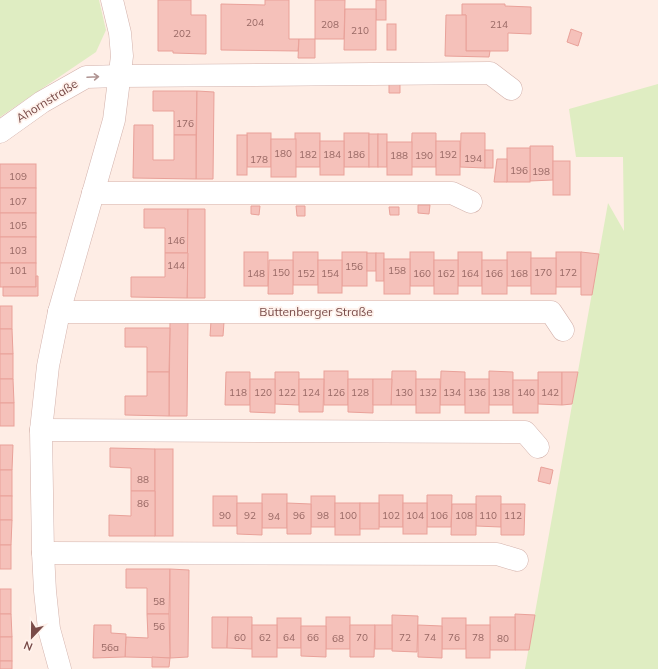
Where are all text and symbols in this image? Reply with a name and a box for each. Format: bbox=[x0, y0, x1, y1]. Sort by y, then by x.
house number: 204 bbox=[246, 16, 264, 29]
house number: 208 bbox=[321, 18, 339, 31]
house number: 214 bbox=[490, 18, 508, 31]
house number: 210 bbox=[351, 24, 369, 37]
house number: 202 bbox=[173, 27, 191, 40]
one-way arrow bbox=[86, 73, 99, 80]
street label: Ahornstraße bbox=[13, 76, 80, 125]
house number: 176 bbox=[176, 117, 194, 130]
house number: 180 bbox=[274, 147, 292, 160]
house number: 182 bbox=[299, 148, 317, 161]
house number: 184 bbox=[323, 148, 341, 161]
house number: 186 bbox=[347, 148, 365, 161]
house number: 192 bbox=[439, 148, 457, 161]
house number: 188 bbox=[390, 149, 408, 162]
house number: 190 bbox=[415, 149, 433, 162]
house number: 194 bbox=[464, 152, 482, 165]
house number: 178 bbox=[250, 153, 268, 166]
house number: 196 bbox=[510, 164, 528, 177]
house number: 198 bbox=[532, 165, 550, 178]
house number: 109 bbox=[9, 170, 27, 183]
house number: 107 bbox=[9, 195, 27, 208]
house number: 105 bbox=[9, 219, 27, 232]
house number: 146 bbox=[167, 234, 185, 247]
house number: 103 bbox=[9, 244, 27, 257]
house number: 144 bbox=[167, 259, 185, 272]
house number: 156 bbox=[345, 260, 363, 273]
house number: 101 bbox=[9, 264, 27, 277]
house number: 158 bbox=[388, 264, 406, 277]
house number: 150 bbox=[272, 266, 290, 279]
house number: 170 bbox=[534, 266, 552, 279]
house number: 172 bbox=[559, 266, 577, 279]
house number: 148 bbox=[247, 267, 265, 280]
house number: 152 bbox=[297, 267, 315, 280]
house number: 154 bbox=[321, 267, 339, 280]
house number: 160 bbox=[413, 267, 431, 280]
house number: 162 bbox=[437, 267, 455, 280]
house number: 164 bbox=[461, 267, 479, 280]
house number: 166 bbox=[485, 267, 503, 280]
house number: 168 bbox=[510, 267, 528, 280]
street label: Büttenberger Straße bbox=[259, 304, 373, 319]
house number: 118 bbox=[229, 386, 247, 399]
house number: 120 bbox=[254, 386, 272, 399]
house number: 122 bbox=[278, 386, 296, 399]
house number: 124 bbox=[302, 386, 320, 399]
house number: 126 bbox=[327, 386, 345, 399]
house number: 128 bbox=[351, 386, 369, 399]
house number: 130 bbox=[395, 386, 413, 399]
house number: 132 bbox=[419, 386, 437, 399]
house number: 134 bbox=[443, 386, 461, 399]
house number: 136 bbox=[468, 386, 486, 399]
house number: 138 bbox=[492, 386, 510, 399]
house number: 140 bbox=[517, 386, 535, 399]
house number: 142 bbox=[541, 386, 559, 399]
house number: 88 bbox=[137, 473, 149, 486]
house number: 86 bbox=[137, 497, 149, 510]
house number: 90 bbox=[219, 509, 231, 522]
house number: 92 bbox=[244, 509, 256, 522]
house number: 96 bbox=[293, 509, 305, 522]
house number: 98 bbox=[317, 509, 329, 522]
house number: 100 bbox=[339, 509, 357, 522]
house number: 102 bbox=[382, 509, 400, 522]
house number: 104 bbox=[406, 509, 424, 522]
house number: 106 bbox=[430, 509, 448, 522]
house number: 108 bbox=[455, 509, 473, 522]
house number: 110 bbox=[479, 509, 497, 522]
house number: 112 bbox=[504, 509, 522, 522]
house number: 94 bbox=[268, 510, 280, 523]
house number: 58 bbox=[153, 595, 165, 608]
north arrow bbox=[12, 617, 52, 657]
house number: 56 bbox=[153, 620, 165, 633]
house number: 60 bbox=[234, 631, 246, 644]
house number: 62 bbox=[259, 631, 271, 644]
house number: 64 bbox=[283, 631, 295, 644]
house number: 66 bbox=[307, 631, 319, 644]
house number: 70 bbox=[356, 631, 368, 644]
house number: 72 bbox=[399, 631, 411, 644]
house number: 74 bbox=[424, 631, 436, 644]
house number: 76 bbox=[448, 631, 460, 644]
house number: 78 bbox=[472, 631, 484, 644]
house number: 68 bbox=[332, 632, 344, 645]
house number: 80 bbox=[497, 632, 509, 645]
text: N bbox=[22, 638, 35, 654]
house number: 56a bbox=[101, 641, 119, 654]

